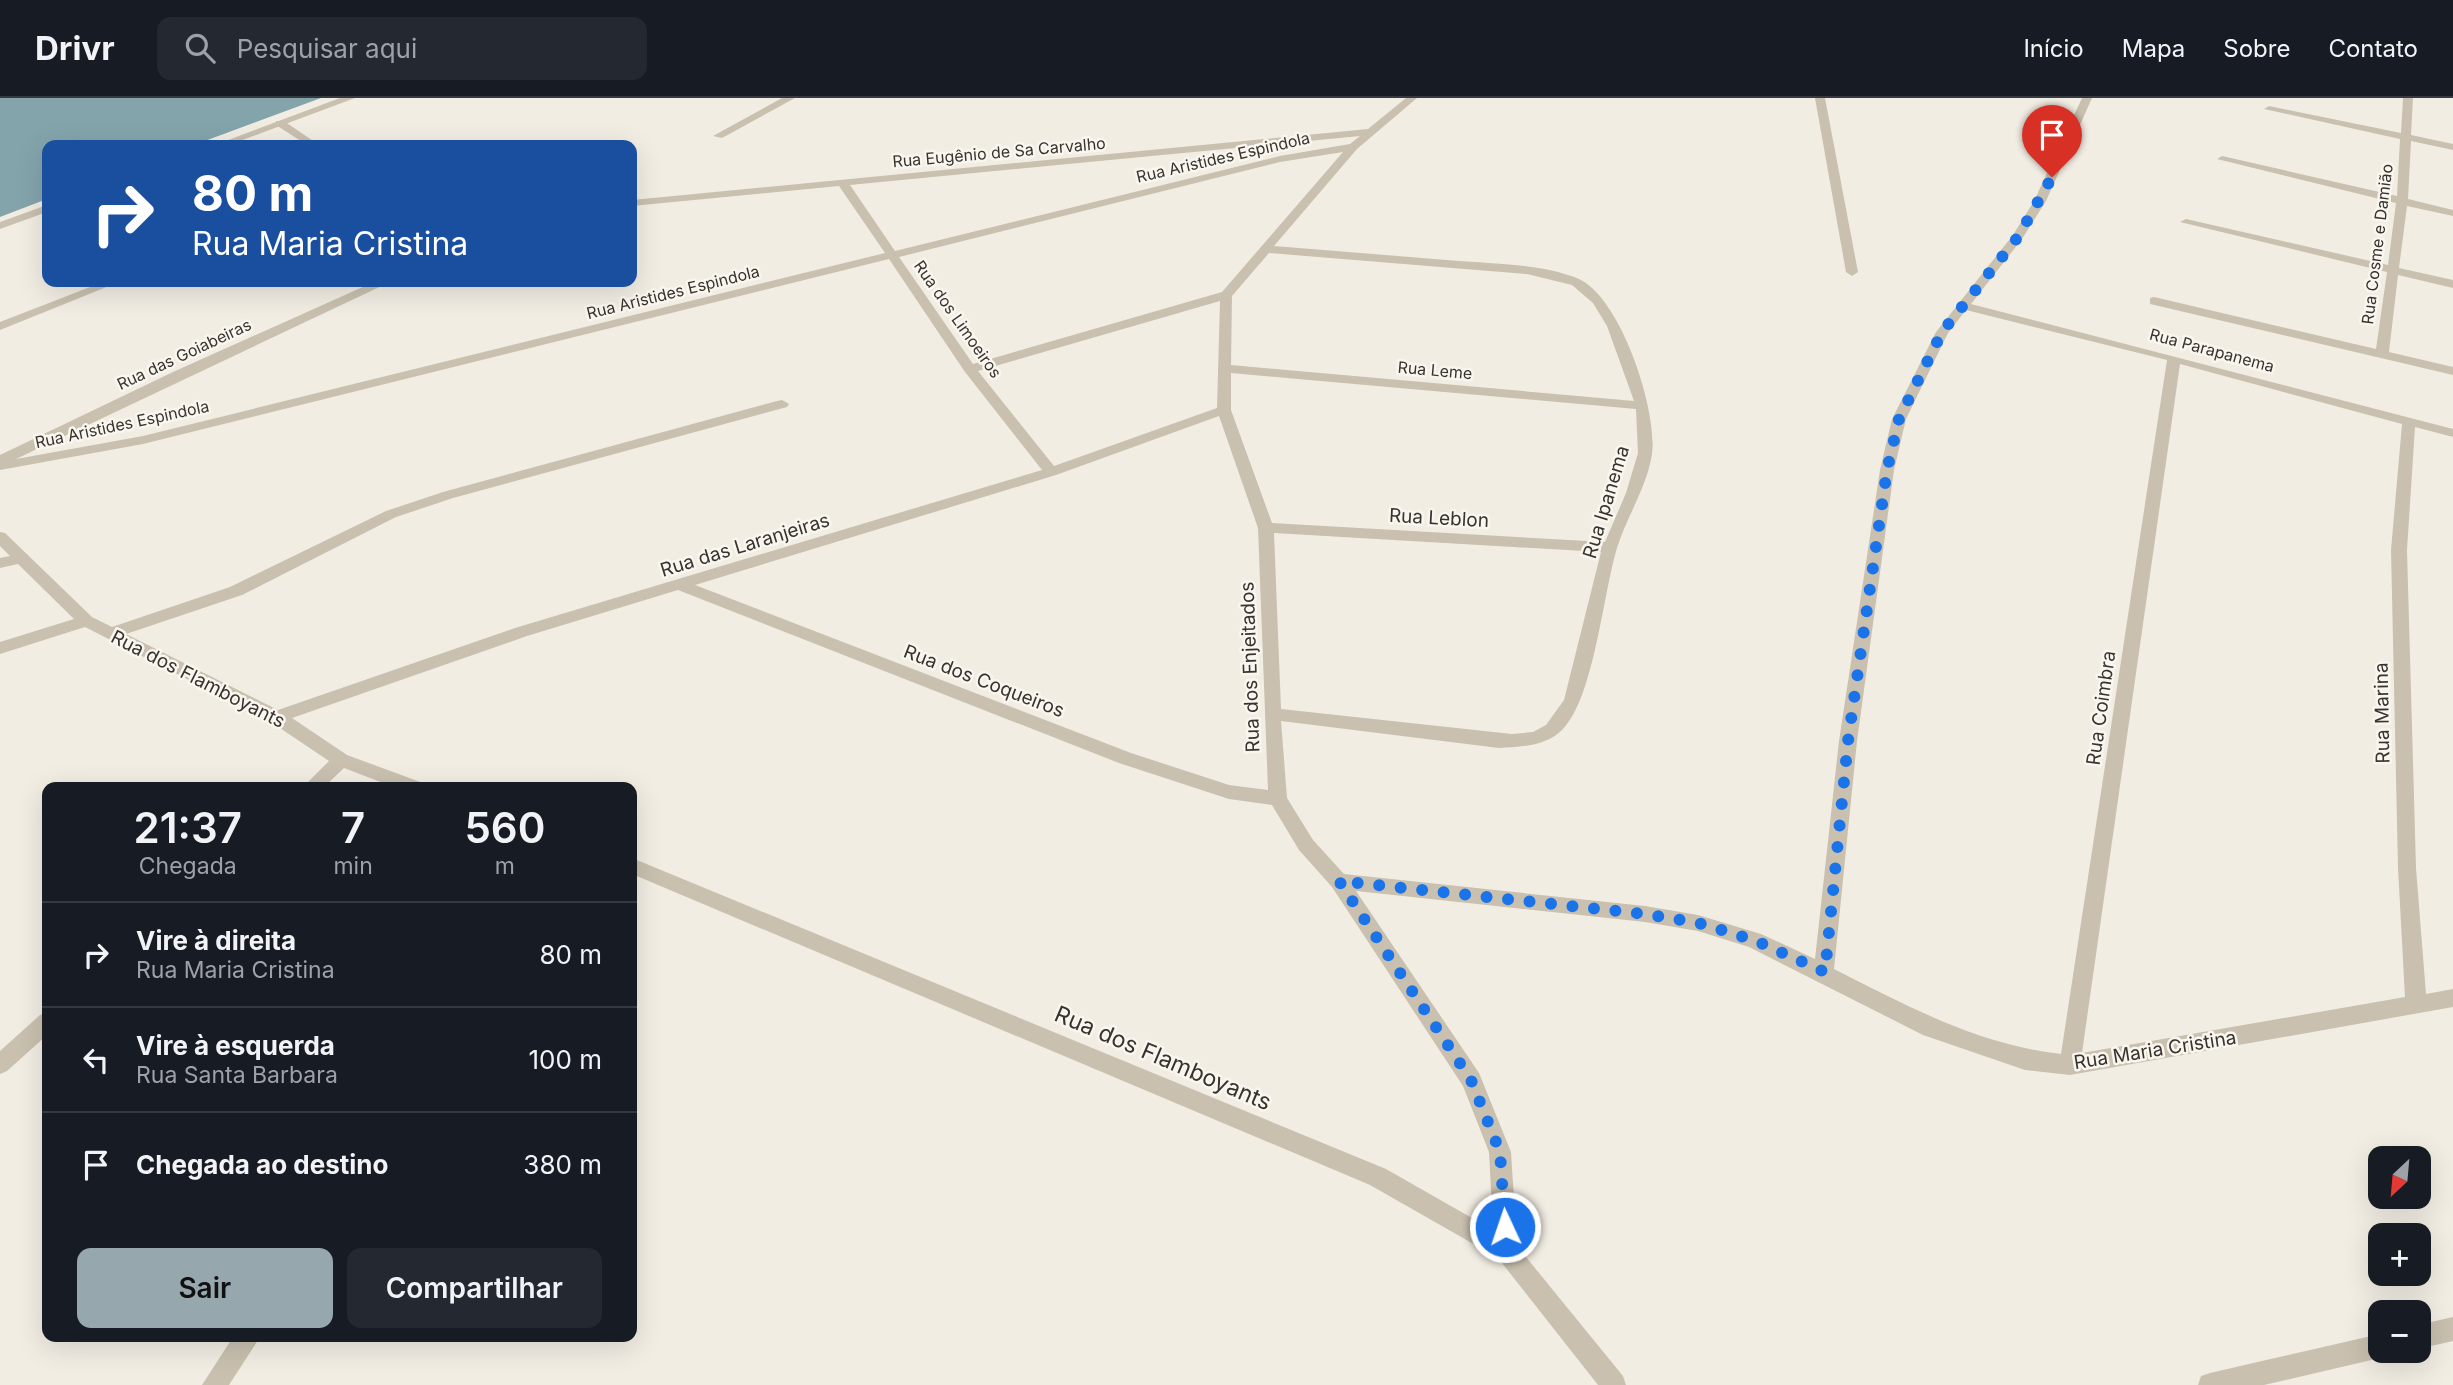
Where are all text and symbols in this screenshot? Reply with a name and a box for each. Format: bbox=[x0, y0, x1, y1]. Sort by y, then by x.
search box bbox=[157, 17, 647, 80]
text: Drivr bbox=[35, 28, 115, 68]
icon: search bbox=[181, 29, 219, 67]
text: Pesquisar aqui bbox=[237, 33, 417, 64]
text: Início bbox=[2023, 34, 2084, 63]
text: Mapa bbox=[2122, 34, 2185, 63]
text: Sobre bbox=[2223, 34, 2290, 63]
text: Contato bbox=[2328, 34, 2418, 63]
pin bbox=[2022, 105, 2082, 177]
icon: arrive bbox=[2033, 116, 2071, 154]
street label: Rua Aristides Espindola bbox=[1134, 127, 1312, 187]
street label: Rua Eugênio de Sa Carvalho bbox=[892, 133, 1106, 171]
street label: Rua Cosme e Damião bbox=[2357, 163, 2397, 325]
text: 80 m bbox=[192, 164, 313, 223]
icon: right bbox=[77, 168, 168, 259]
text: Rua Maria Cristina bbox=[192, 224, 468, 263]
street label: Rua dos Limoeiros bbox=[910, 256, 1006, 382]
street label: Rua Aristides Espindola bbox=[584, 261, 762, 323]
street label: Rua das Goiabeiras bbox=[114, 314, 254, 394]
street label: Rua Parapanema bbox=[2148, 324, 2276, 376]
street label: Rua Leme bbox=[1397, 357, 1473, 383]
street label: Rua Aristides Espindola bbox=[33, 396, 211, 452]
street label: Rua Ipanema bbox=[1578, 443, 1634, 561]
street label: Rua Leblon bbox=[1388, 504, 1490, 532]
street label: Rua das Laranjeiras bbox=[658, 508, 832, 582]
street label: Rua dos Enjeitados bbox=[1236, 581, 1264, 753]
street label: Rua dos Flamboyants bbox=[107, 625, 289, 733]
street label: Rua dos Coqueiros bbox=[901, 640, 1067, 722]
street label: Rua Coimbra bbox=[2082, 649, 2120, 767]
street label: Rua Marina bbox=[2370, 662, 2394, 764]
text: 21:37 bbox=[134, 802, 242, 853]
text: 7 bbox=[341, 802, 365, 853]
text: 560 bbox=[464, 802, 545, 853]
text: Chegada bbox=[139, 852, 237, 880]
text: min bbox=[333, 852, 373, 880]
text: m bbox=[495, 852, 515, 880]
text: Vire à direita bbox=[136, 925, 296, 956]
icon: right bbox=[77, 936, 115, 974]
text: 80 m bbox=[539, 939, 602, 970]
text: Rua Maria Cristina bbox=[136, 956, 335, 984]
street label: Rua dos Flamboyants bbox=[1050, 1000, 1276, 1116]
street label: Rua Maria Cristina bbox=[2072, 1026, 2238, 1074]
text: Vire à esquerda bbox=[136, 1030, 335, 1061]
icon: left bbox=[77, 1041, 115, 1079]
text: 100 m bbox=[529, 1044, 602, 1075]
text: Rua Santa Barbara bbox=[136, 1061, 338, 1089]
icon: arrive bbox=[77, 1146, 115, 1184]
north arrow bbox=[2368, 1146, 2431, 1209]
map controls bbox=[2368, 1146, 2431, 1363]
text: Chegada ao destino bbox=[136, 1149, 388, 1180]
text: 380 m bbox=[523, 1149, 602, 1180]
position arrow bbox=[1468, 1190, 1542, 1264]
button: + bbox=[2368, 1223, 2431, 1286]
button: Sair bbox=[77, 1248, 333, 1328]
button: Compartilhar bbox=[347, 1248, 602, 1328]
button: − bbox=[2368, 1300, 2431, 1363]

